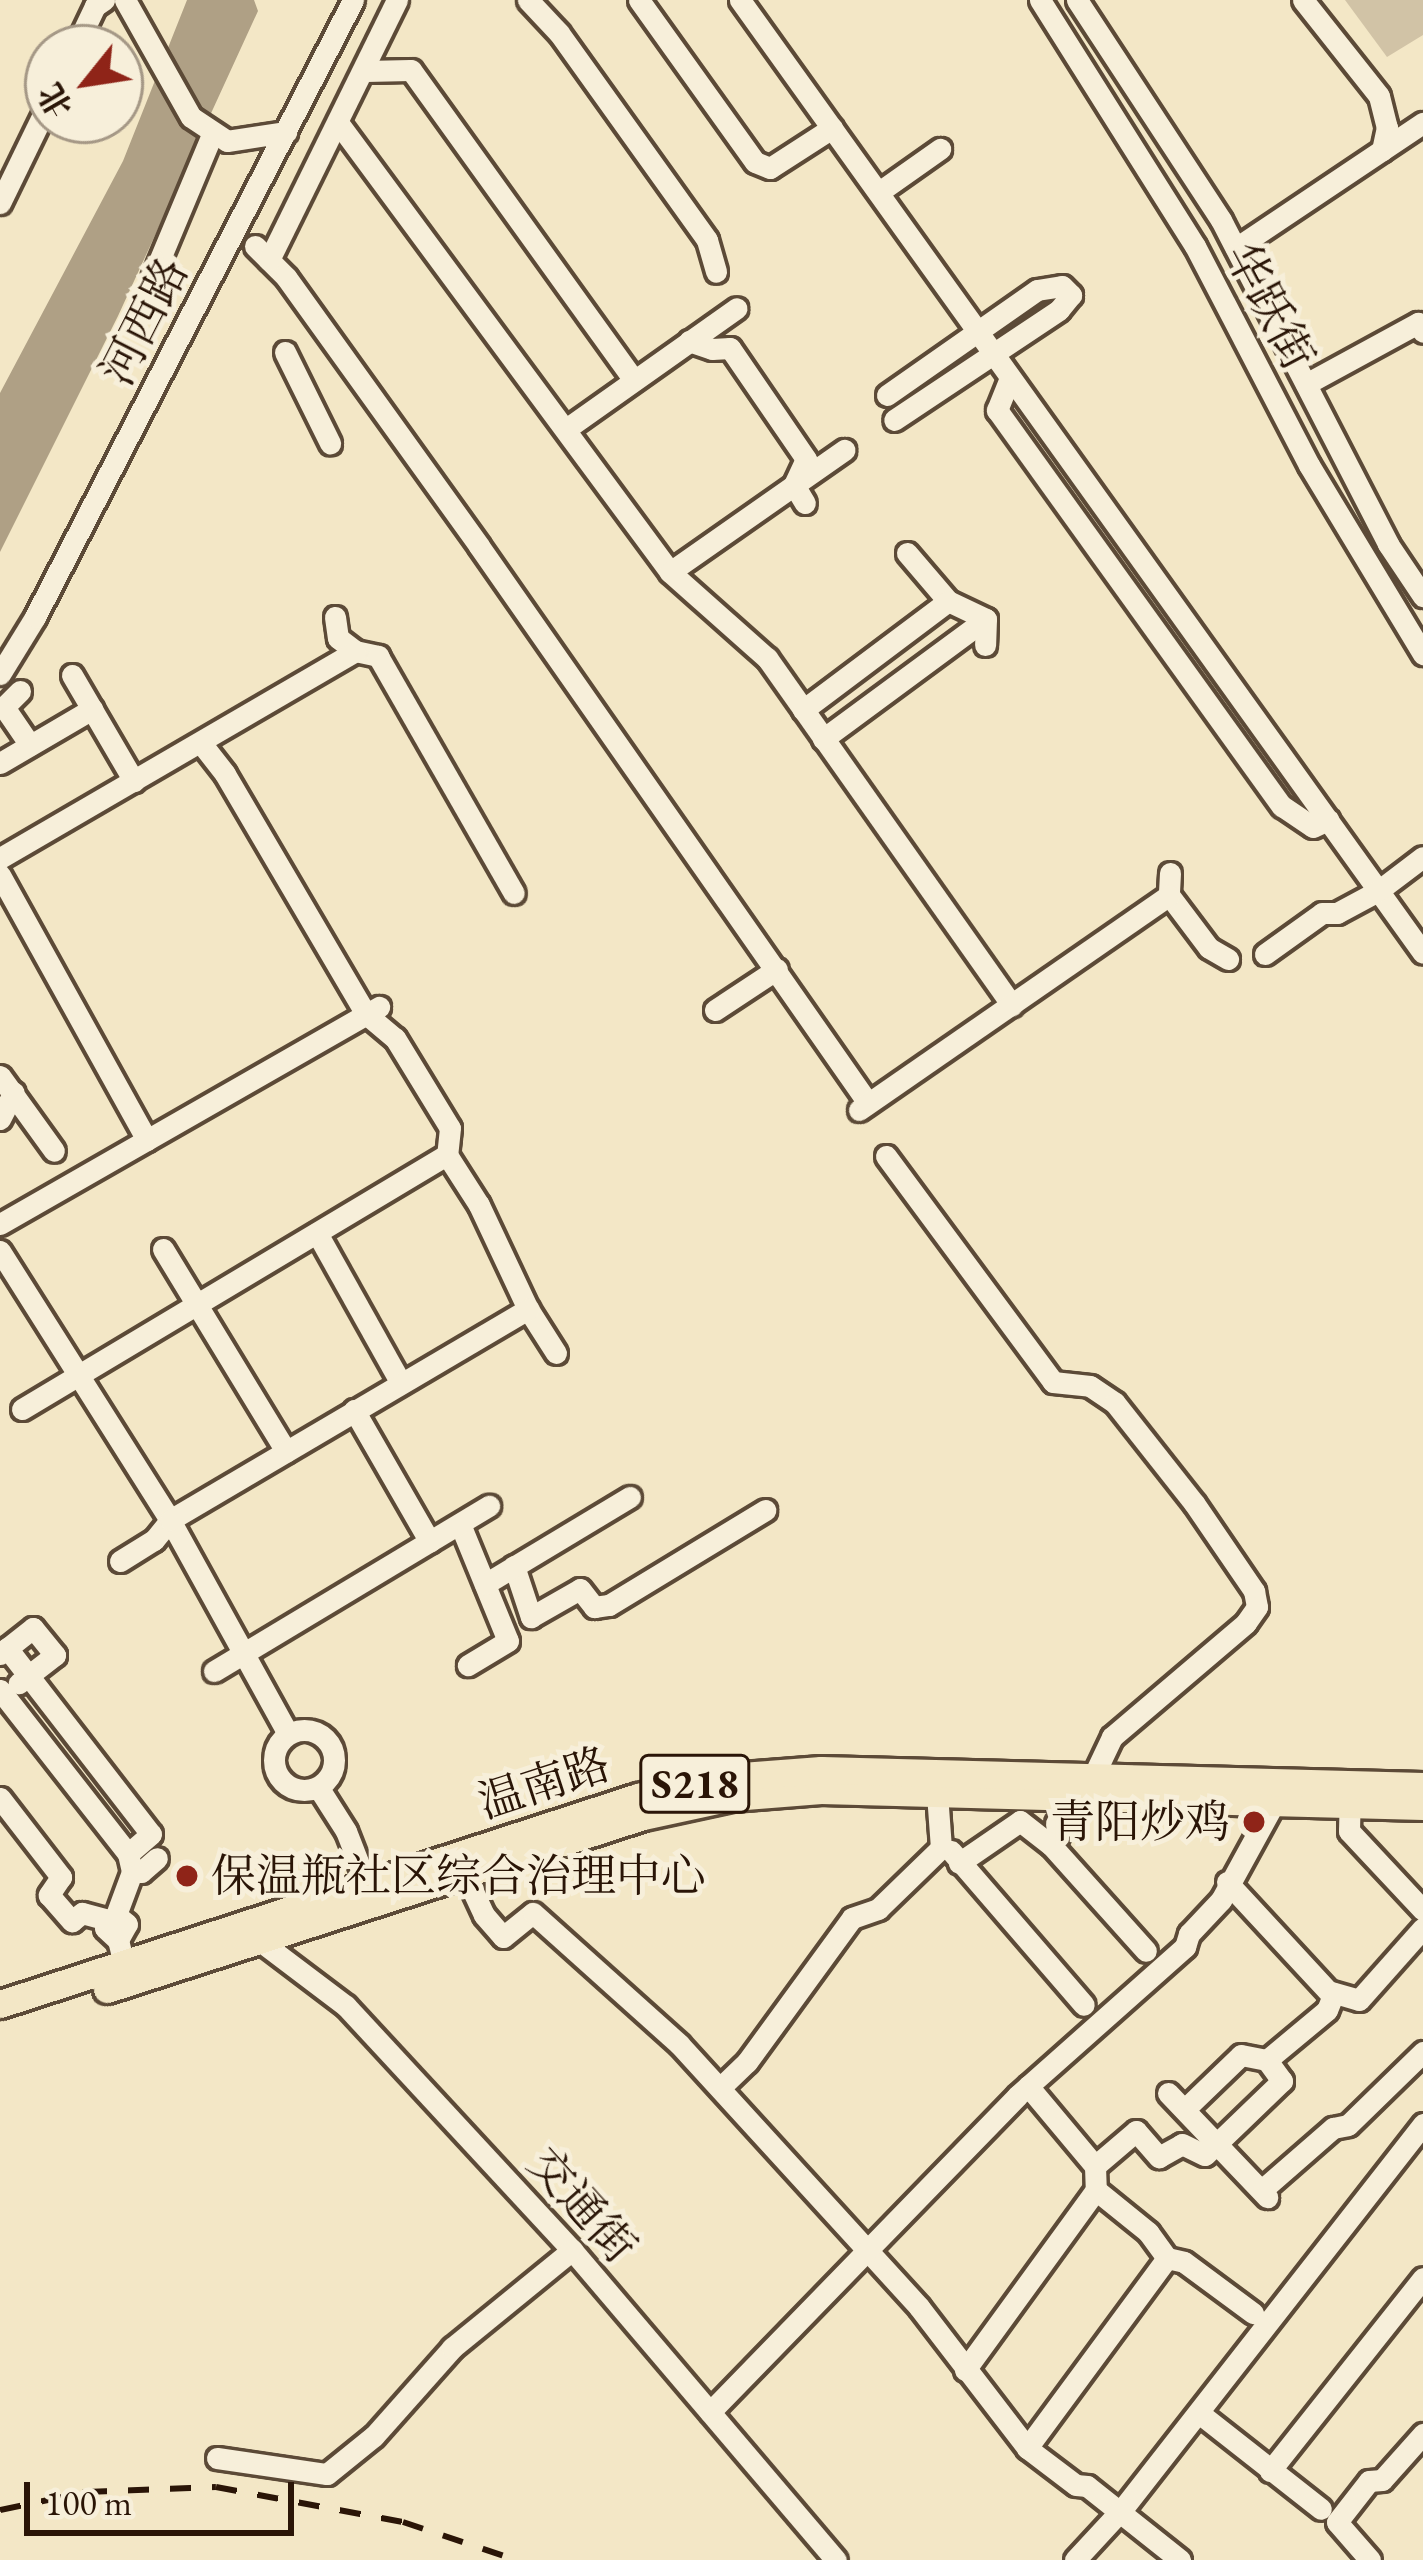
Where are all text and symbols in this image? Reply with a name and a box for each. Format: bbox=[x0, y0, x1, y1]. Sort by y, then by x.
north arrow bbox=[24, 24, 144, 144]
text: 北 bbox=[28, 76, 82, 126]
street label: 华跃街 bbox=[1214, 234, 1326, 378]
street label: 河西路 bbox=[89, 249, 199, 393]
street label: 温南路 bbox=[471, 1736, 617, 1830]
road number: S218 bbox=[638, 1748, 752, 1820]
place label: 青阳炒鸡 bbox=[1050, 1795, 1230, 1849]
marker: 青阳炒鸡 bbox=[1241, 1809, 1267, 1835]
place label: 保温瓶社区综合治理中心 bbox=[211, 1849, 706, 1903]
marker: 保温瓶社区综合治理中心 bbox=[174, 1863, 200, 1889]
street label: 交通街 bbox=[517, 2137, 647, 2273]
scale bar bbox=[30, 2458, 300, 2532]
text: 100 m bbox=[45, 2479, 132, 2526]

